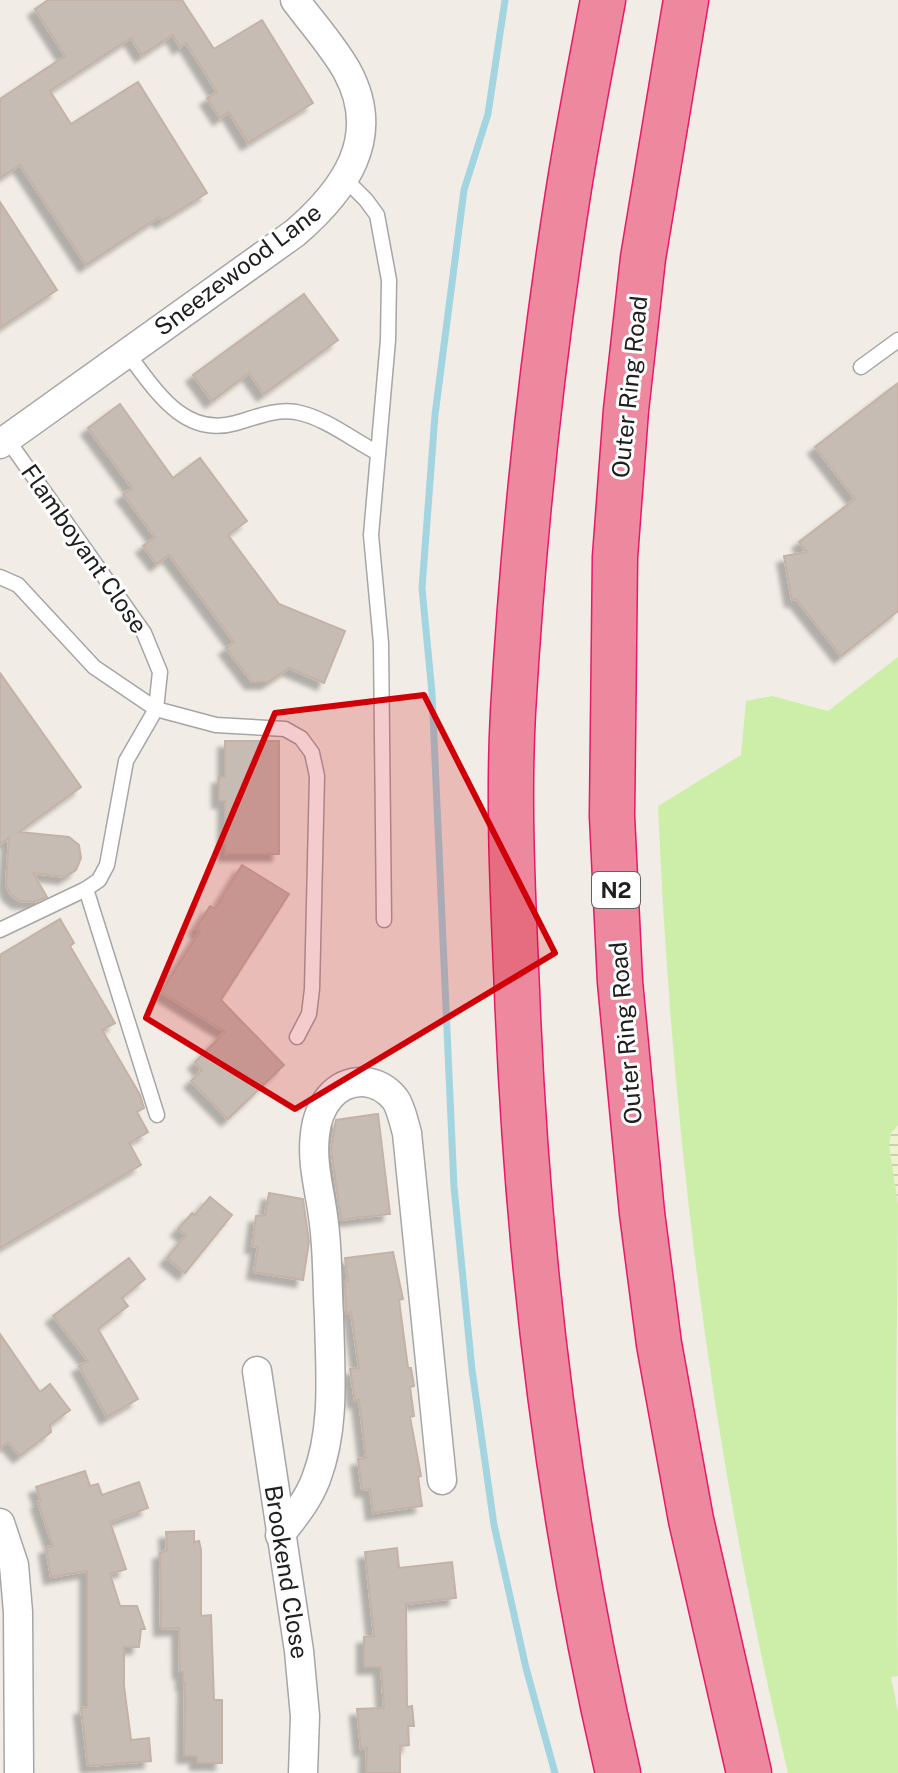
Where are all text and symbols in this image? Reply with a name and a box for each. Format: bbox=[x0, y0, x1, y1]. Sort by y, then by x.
street label: Sneezewood Lane bbox=[148, 197, 326, 341]
street label: Outer Ring Road bbox=[606, 294, 652, 479]
street label: Flamboyant Close bbox=[16, 459, 154, 638]
road number: N2 bbox=[592, 872, 640, 908]
street label: Outer Ring Road bbox=[603, 941, 647, 1125]
street label: Brookend Close bbox=[259, 1483, 315, 1661]

